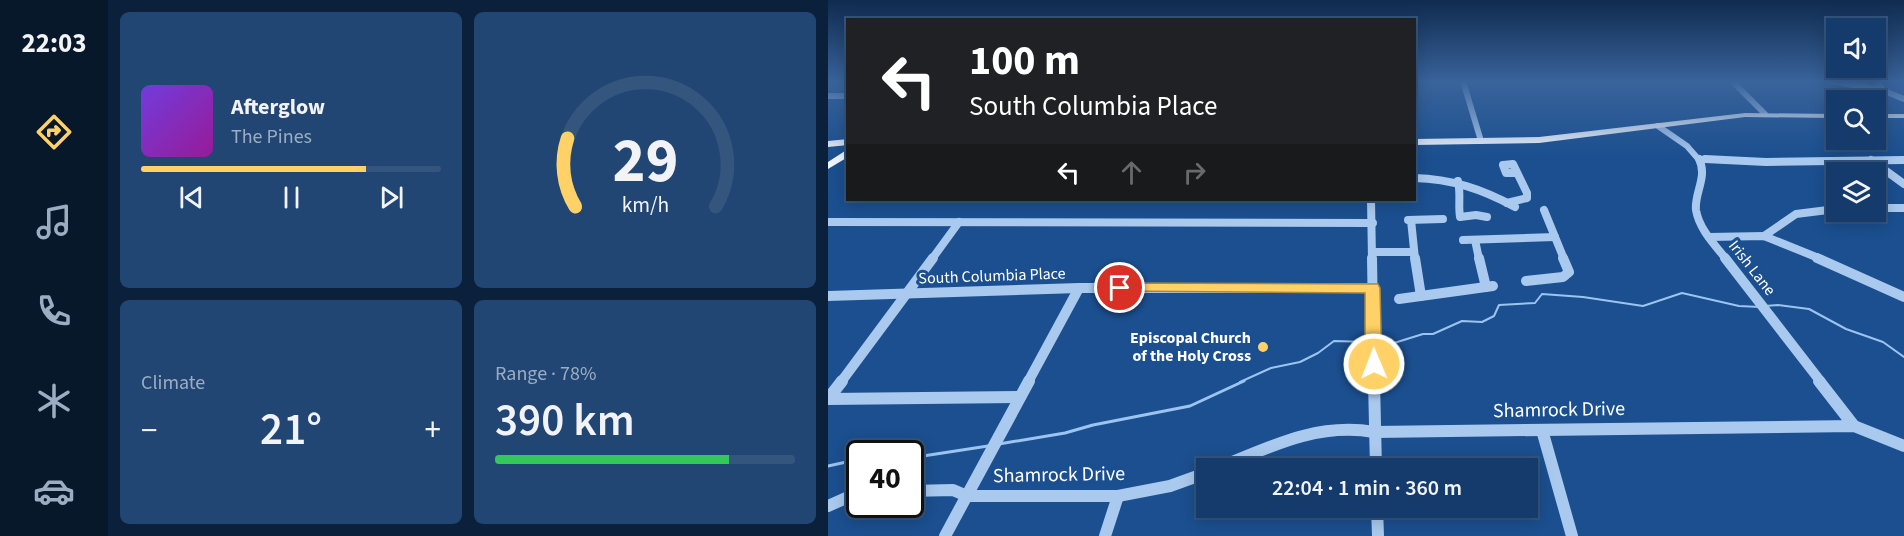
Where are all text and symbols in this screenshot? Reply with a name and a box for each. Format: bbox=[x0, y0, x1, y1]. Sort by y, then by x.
map controls bbox=[1826, 18, 1886, 222]
button: sound bbox=[1826, 18, 1886, 78]
text: 22:03 bbox=[21, 24, 87, 63]
text: 100 m bbox=[969, 31, 1080, 91]
icon: left bbox=[870, 42, 948, 120]
text: South Columbia Place bbox=[969, 87, 1217, 126]
button: search bbox=[1826, 90, 1886, 150]
text: Afterglow bbox=[231, 91, 325, 123]
icon: directions bbox=[33, 111, 75, 153]
text: 29 bbox=[612, 117, 678, 206]
text: The Pines bbox=[231, 123, 312, 151]
icon: left bbox=[1052, 156, 1085, 189]
icon: ahead bbox=[1115, 156, 1148, 189]
icon: right bbox=[1178, 156, 1211, 189]
button: layers bbox=[1826, 162, 1886, 222]
icon: previous bbox=[175, 181, 208, 214]
icon: pause bbox=[275, 181, 308, 214]
icon: next bbox=[375, 181, 408, 214]
text: km/h bbox=[621, 190, 669, 221]
icon: music bbox=[33, 201, 75, 243]
street label: Irish Lane bbox=[1723, 236, 1781, 300]
street label: South Columbia Place bbox=[918, 262, 1066, 290]
pin bbox=[1094, 262, 1145, 313]
icon: arrive bbox=[1103, 271, 1136, 304]
icon: phone bbox=[33, 290, 75, 332]
place label: Episcopal Church of the Holy Cross bbox=[1130, 327, 1251, 367]
position arrow bbox=[1342, 332, 1406, 396]
marker: Episcopal Church of the Holy Cross bbox=[1256, 340, 1270, 354]
text: Range · 78% bbox=[495, 360, 596, 388]
text: Climate bbox=[141, 369, 205, 397]
icon: climate bbox=[33, 380, 75, 422]
text: 390 km bbox=[495, 389, 635, 453]
street label: Shamrock Drive bbox=[1493, 395, 1625, 425]
text: 21° bbox=[260, 398, 322, 462]
text: − bbox=[141, 407, 157, 454]
text: + bbox=[425, 407, 441, 454]
speed limit sign: 40 bbox=[846, 440, 924, 518]
street label: Shamrock Drive bbox=[993, 460, 1125, 490]
icon: car bbox=[33, 470, 75, 512]
text: 22:04 · 1 min · 360 m bbox=[1272, 472, 1462, 504]

